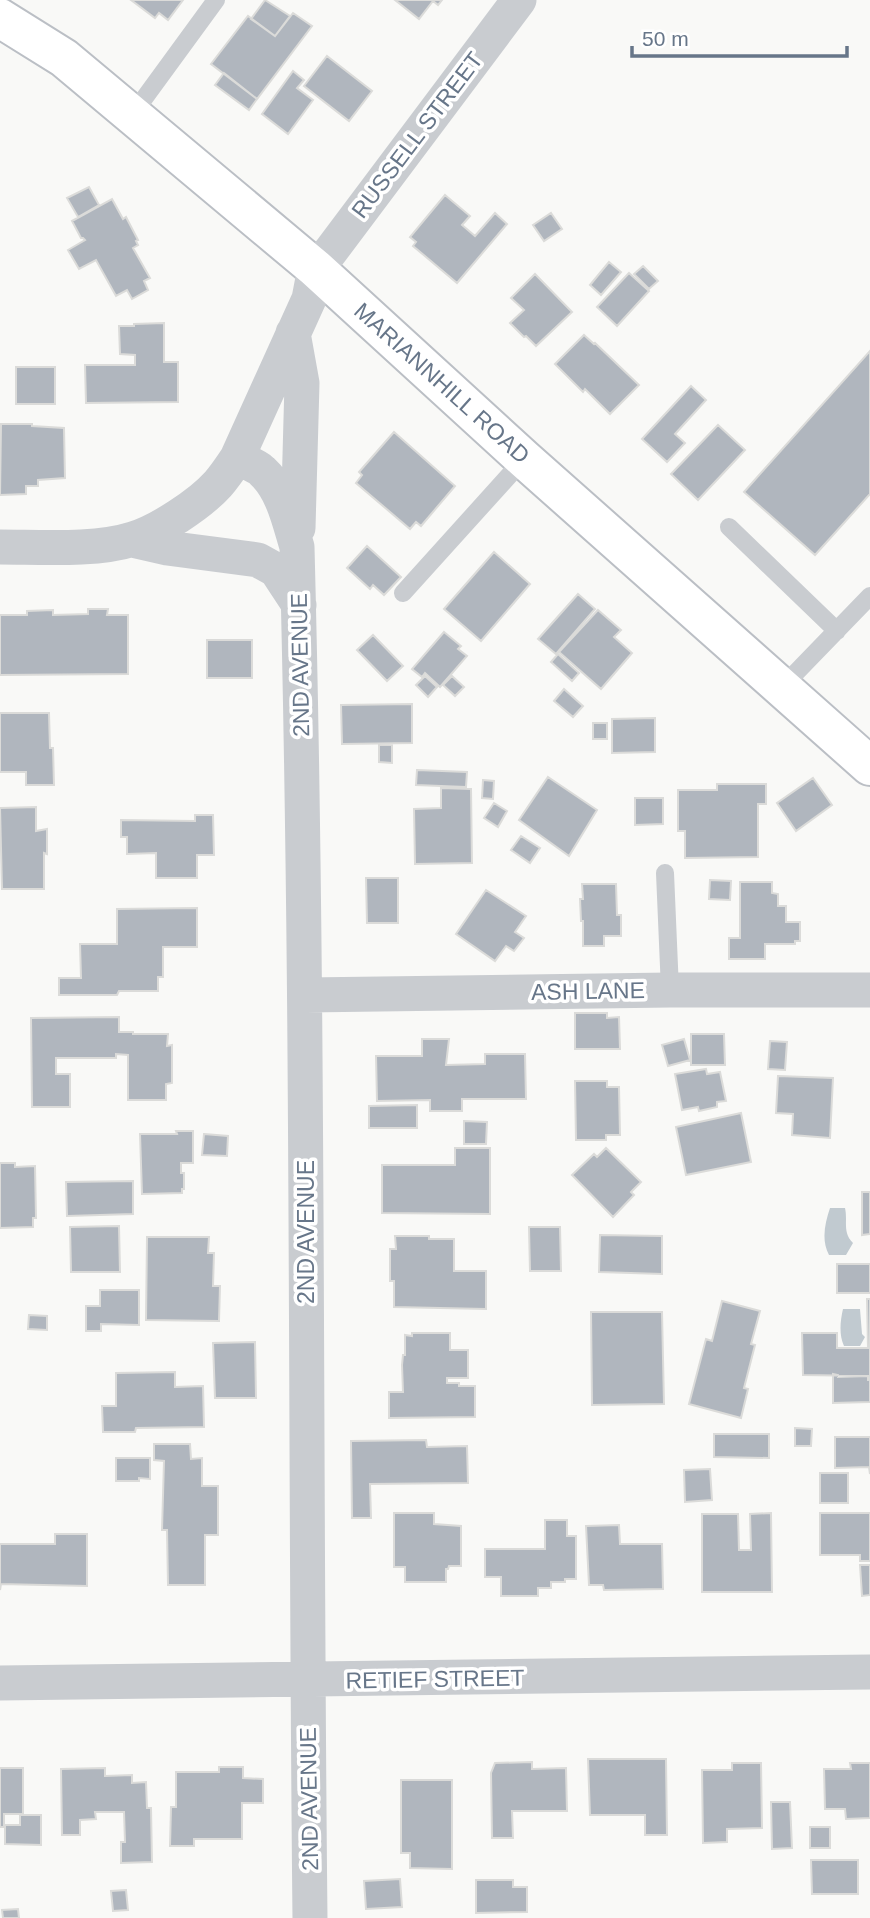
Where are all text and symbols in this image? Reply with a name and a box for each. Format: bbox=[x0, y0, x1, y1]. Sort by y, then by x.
scale bar bbox=[632, 14, 847, 58]
text: 50 m bbox=[642, 27, 689, 50]
street label: RUSSELL STREET bbox=[346, 47, 488, 223]
street label: MARIANNHILL ROAD bbox=[349, 298, 535, 468]
street label: 2ND AVENUE bbox=[286, 593, 314, 737]
street label: ASH LANE bbox=[531, 977, 645, 1005]
street label: 2ND AVENUE bbox=[293, 1160, 319, 1304]
street label: RETIEF STREET bbox=[345, 1664, 525, 1694]
street label: 2ND AVENUE bbox=[295, 1727, 323, 1871]

